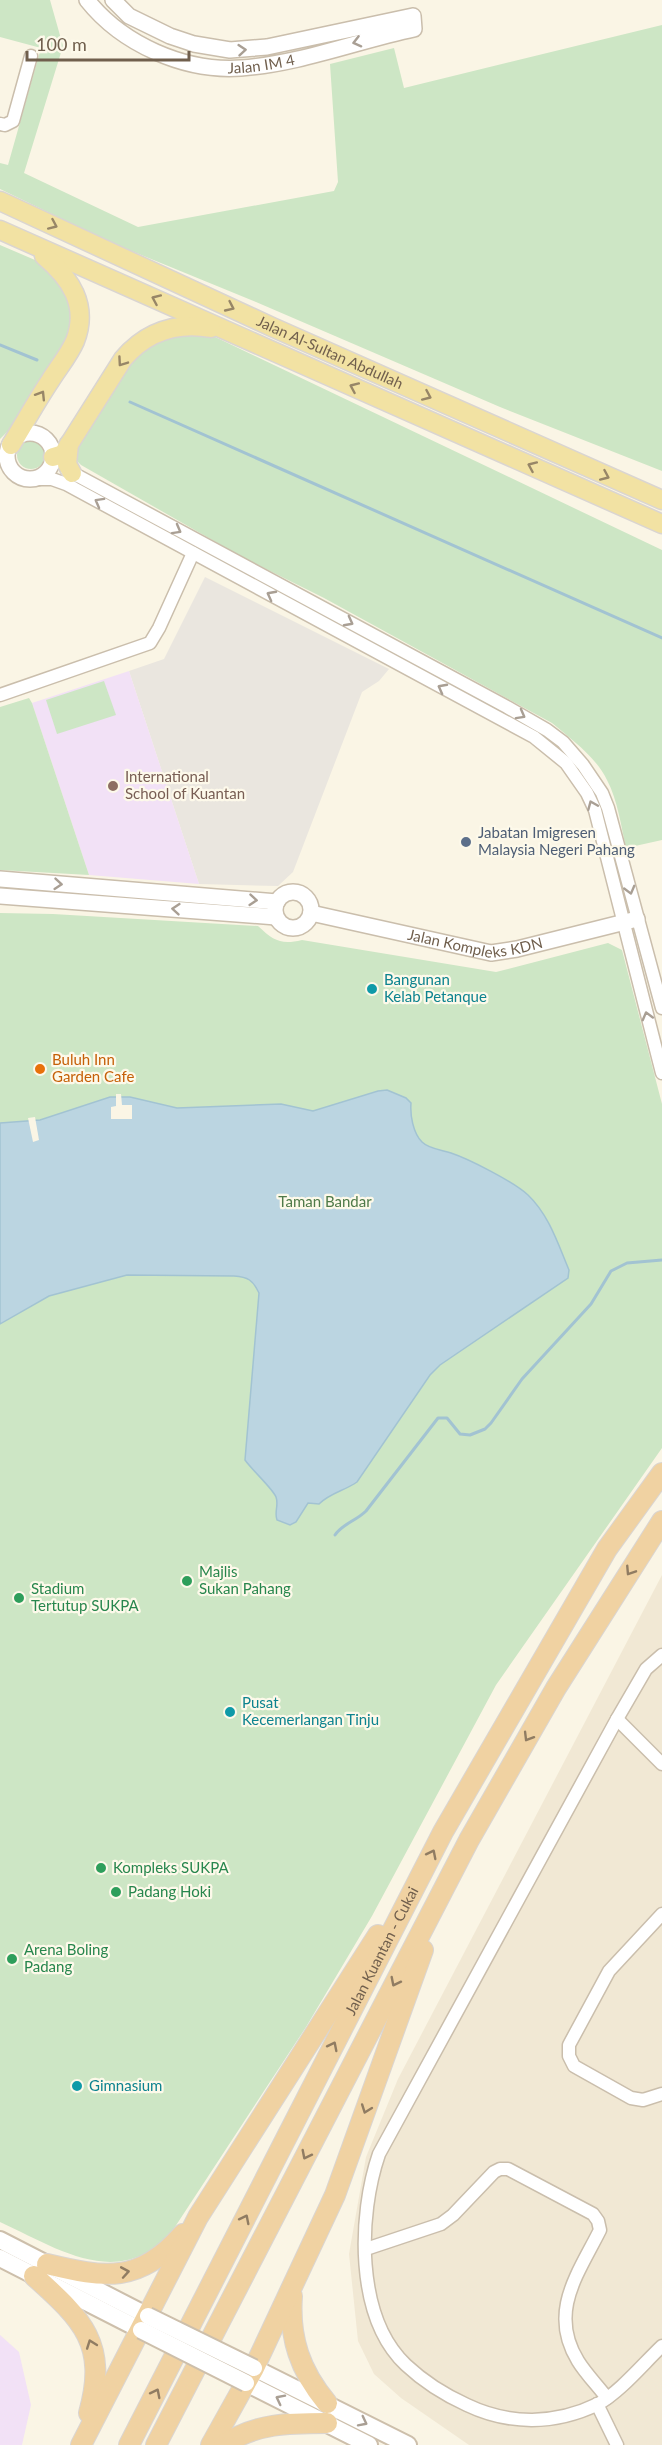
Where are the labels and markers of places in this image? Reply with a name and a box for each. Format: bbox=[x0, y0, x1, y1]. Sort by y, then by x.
place label: International School of Kuantan bbox=[125, 767, 245, 802]
marker: International School of Kuantan bbox=[106, 779, 120, 793]
place label: Jabatan Imigresen Malaysia Negeri Pahang bbox=[478, 823, 635, 858]
marker: Jabatan Imigresen Malaysia Negeri Pahang bbox=[459, 835, 473, 849]
place label: Bangunan Kelab Petanque bbox=[384, 970, 487, 1005]
marker: Bangunan Kelab Petanque bbox=[365, 982, 379, 996]
place label: Buluh Inn Garden Cafe bbox=[52, 1050, 134, 1085]
marker: Buluh Inn Garden Cafe bbox=[33, 1062, 47, 1076]
place label: Majlis Sukan Pahang bbox=[199, 1562, 291, 1597]
marker: Majlis Sukan Pahang bbox=[180, 1574, 194, 1588]
place label: Stadium Tertutup SUKPA bbox=[31, 1579, 139, 1614]
marker: Stadium Tertutup SUKPA bbox=[12, 1591, 26, 1605]
place label: Pusat Kecemerlangan Tinju bbox=[242, 1693, 379, 1728]
marker: Pusat Kecemerlangan Tinju bbox=[223, 1705, 237, 1719]
place label: Kompleks SUKPA bbox=[113, 1858, 229, 1876]
marker: Kompleks SUKPA bbox=[94, 1861, 108, 1875]
place label: Padang Hoki bbox=[128, 1882, 211, 1900]
marker: Padang Hoki bbox=[109, 1885, 123, 1899]
place label: Arena Boling Padang bbox=[24, 1940, 108, 1975]
marker: Arena Boling Padang bbox=[5, 1952, 19, 1966]
place label: Gimnasium bbox=[89, 2076, 162, 2094]
marker: Gimnasium bbox=[70, 2079, 84, 2093]

